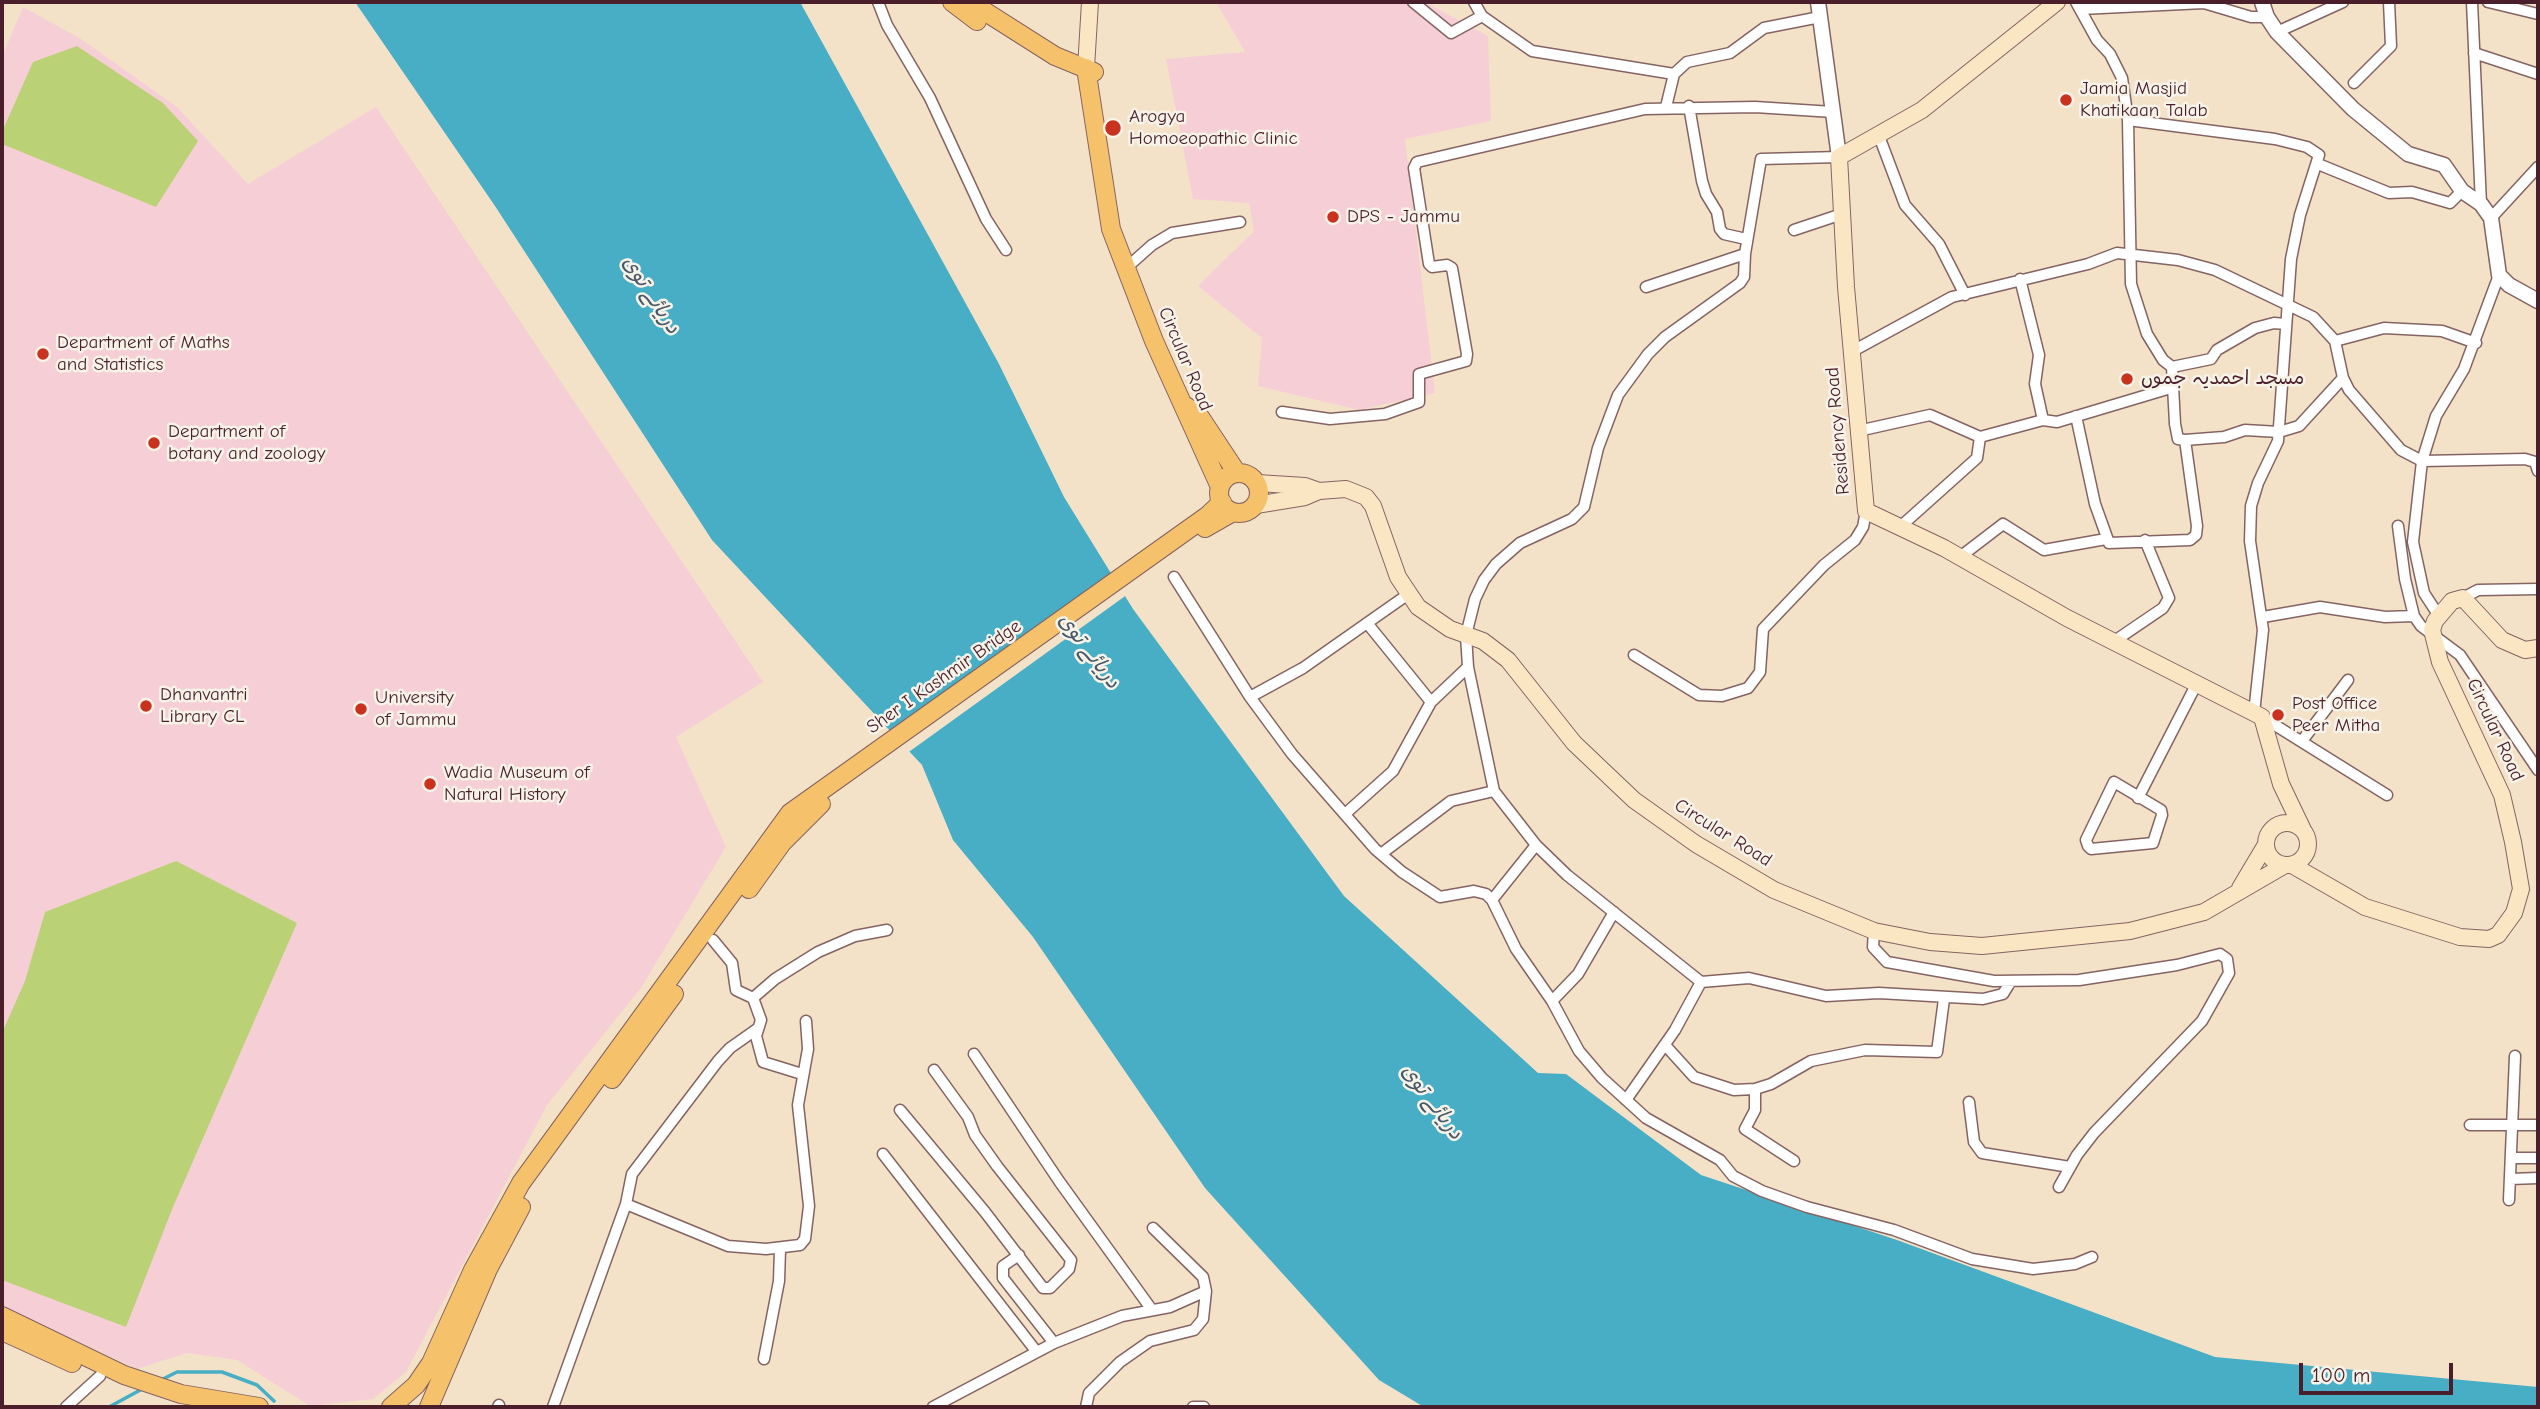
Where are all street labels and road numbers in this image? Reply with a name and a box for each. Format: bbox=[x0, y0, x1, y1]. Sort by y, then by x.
street label: Circular Road bbox=[1153, 304, 1217, 414]
street label: Residency Road bbox=[1821, 366, 1855, 496]
street label: Sher I Kashmir Bridge bbox=[862, 615, 1026, 739]
street label: Circular Road bbox=[2461, 675, 2529, 785]
street label: Circular Road bbox=[1670, 794, 1776, 872]

